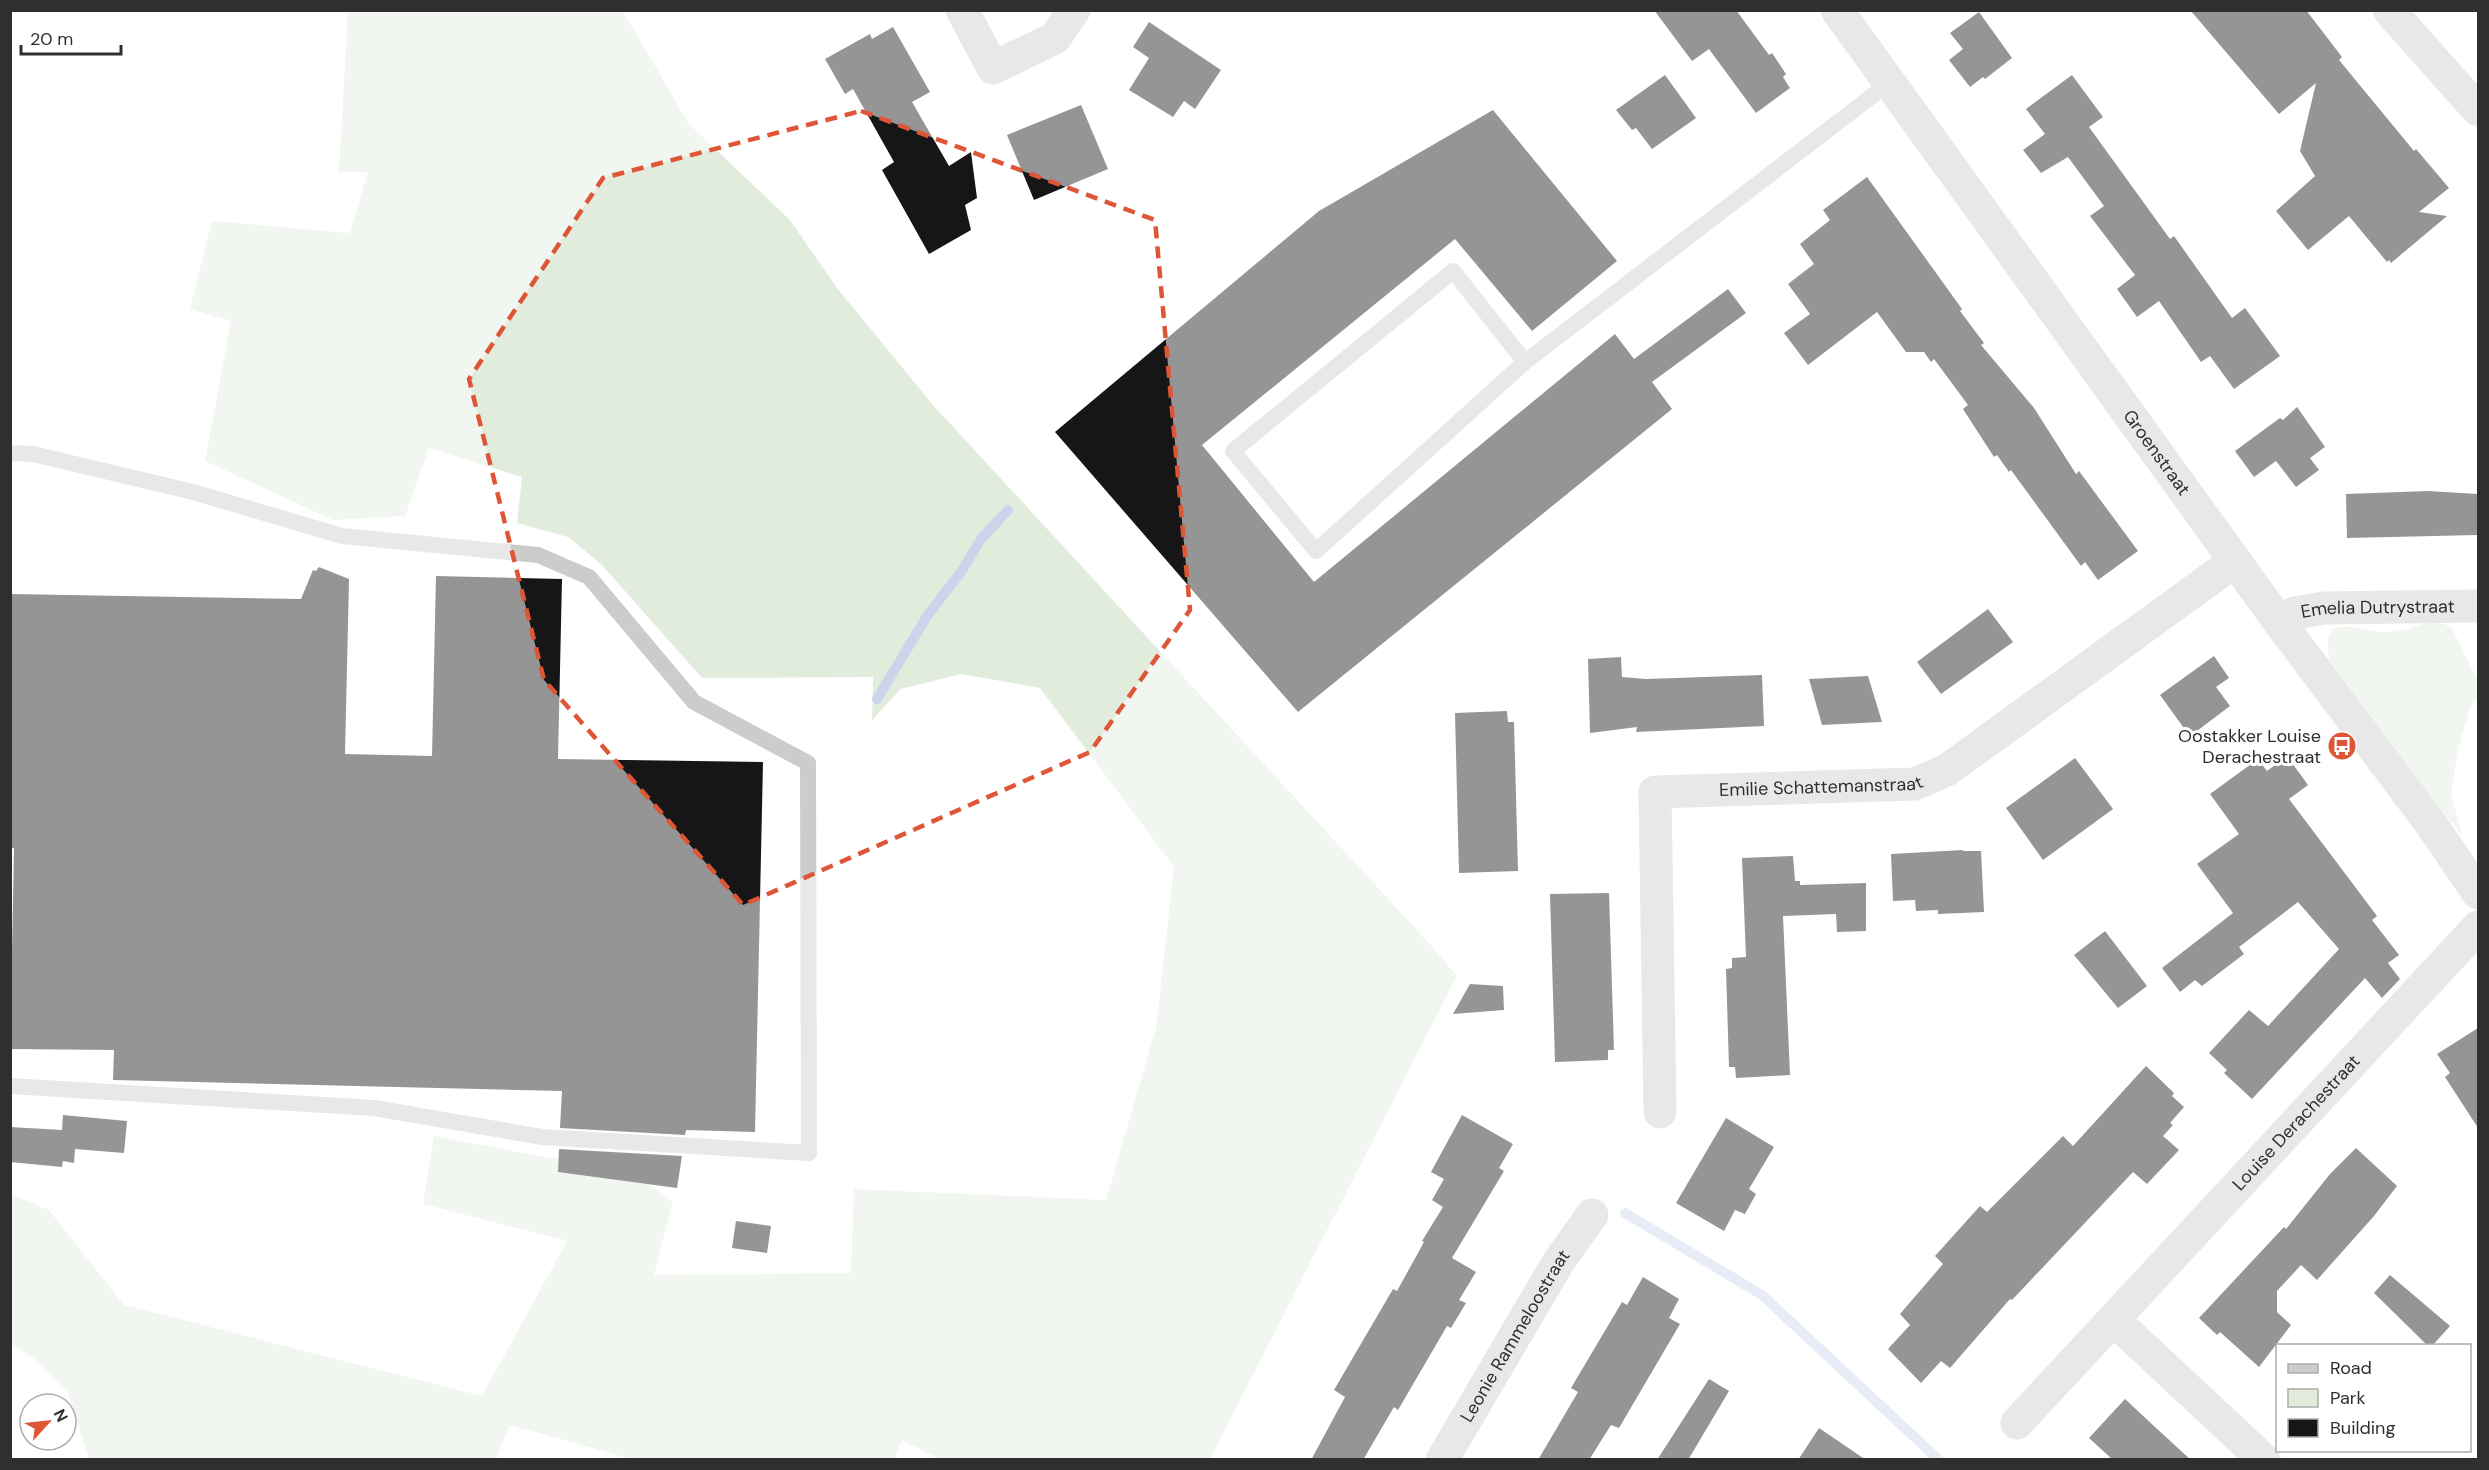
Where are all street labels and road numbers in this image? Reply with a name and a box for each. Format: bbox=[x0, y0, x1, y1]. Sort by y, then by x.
street label: Groenstraat bbox=[2118, 405, 2196, 500]
street label: Emelia Dutrystraat bbox=[2299, 594, 2455, 624]
street label: Emilie Schattemanstraat bbox=[1719, 770, 1927, 802]
street label: Louise Derachestraat bbox=[2227, 1050, 2365, 1196]
street label: Leonie Rammeloostraat bbox=[1455, 1245, 1575, 1427]

